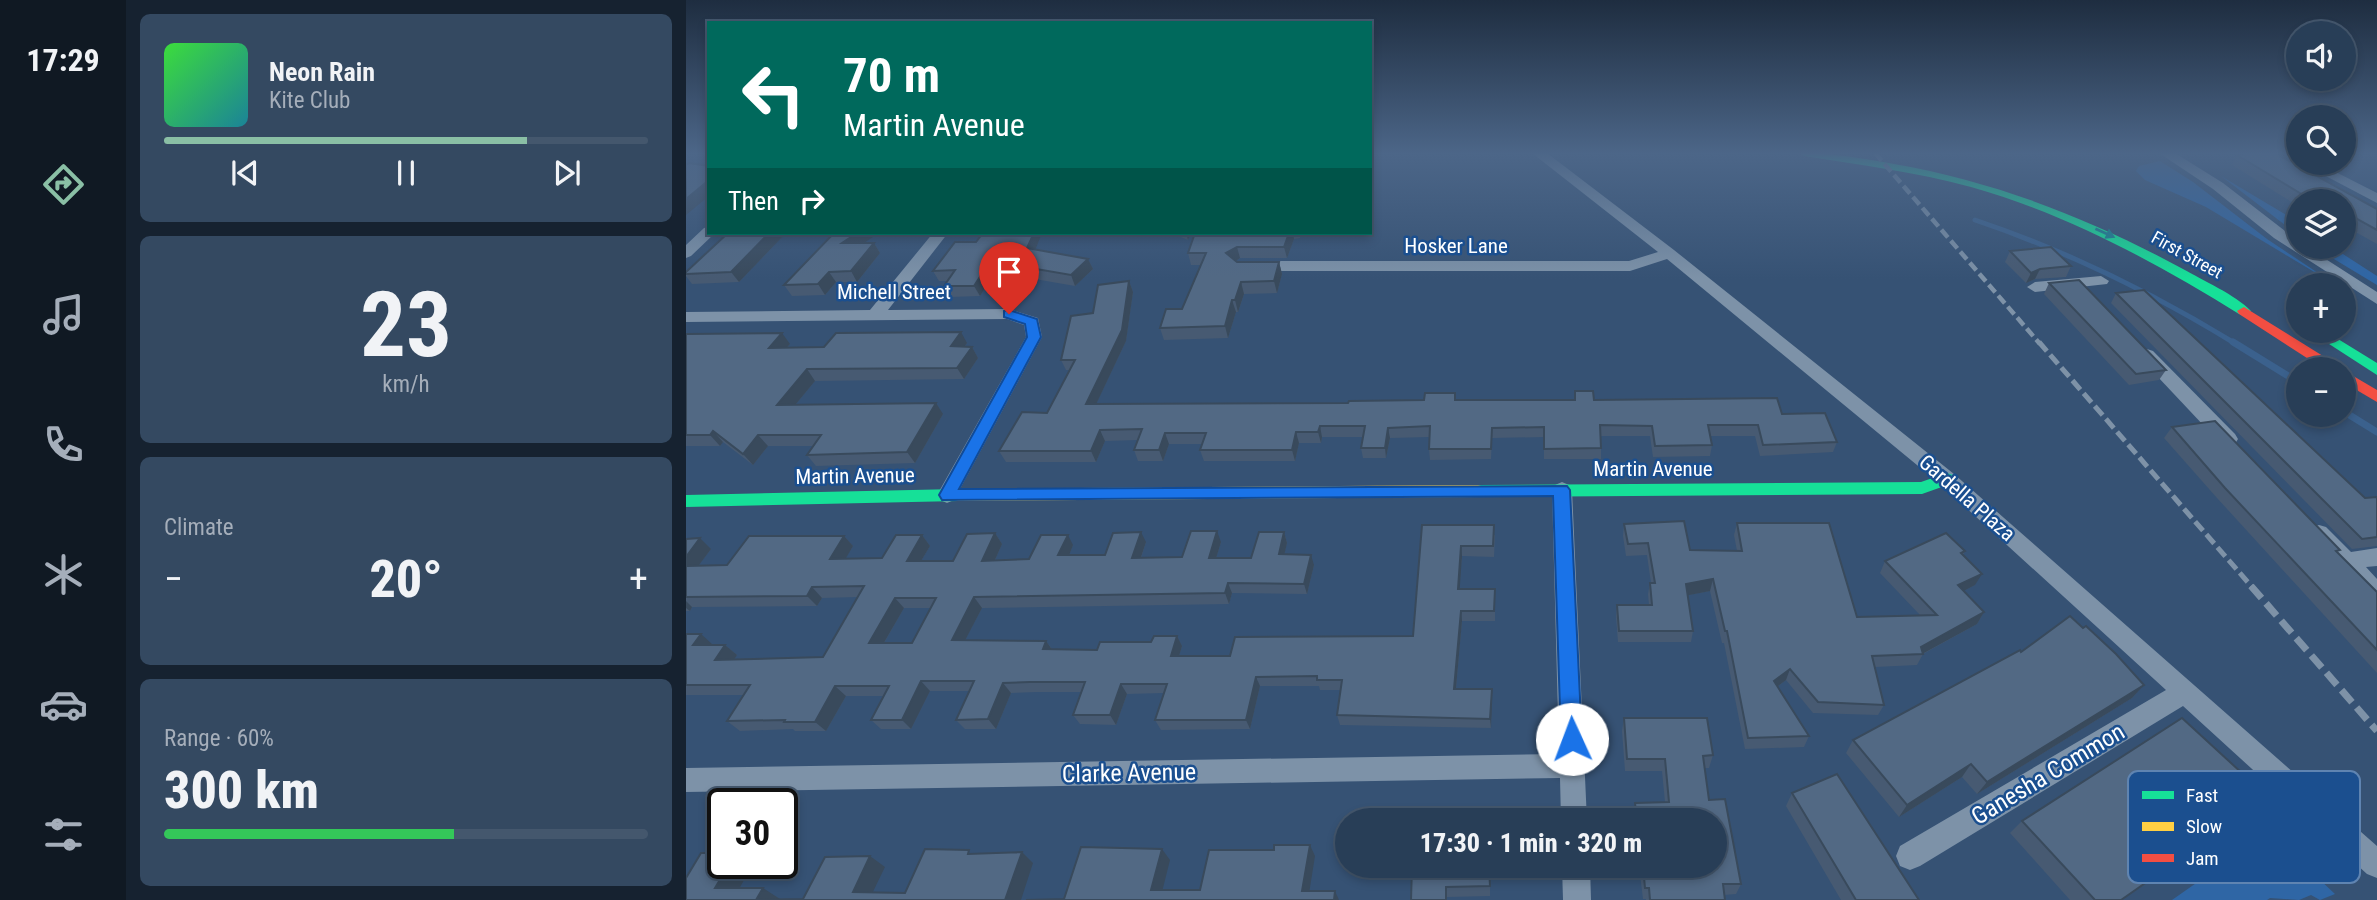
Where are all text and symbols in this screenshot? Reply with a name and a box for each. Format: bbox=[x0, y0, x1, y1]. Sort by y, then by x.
map controls bbox=[2286, 21, 2356, 427]
button: sound bbox=[2286, 21, 2356, 91]
text: 17:29 bbox=[26, 41, 100, 79]
text: 70 m bbox=[843, 47, 940, 104]
icon: left bbox=[728, 49, 819, 140]
text: Neon Rain bbox=[269, 57, 375, 87]
text: Kite Club bbox=[269, 87, 350, 114]
button: search bbox=[2286, 105, 2356, 175]
text: Martin Avenue bbox=[843, 106, 1025, 144]
icon: previous bbox=[226, 154, 264, 192]
icon: pause bbox=[387, 154, 425, 192]
icon: next bbox=[548, 154, 586, 192]
icon: directions bbox=[39, 160, 88, 209]
icon: right bbox=[793, 182, 831, 220]
text: Then bbox=[728, 186, 779, 216]
button: layers bbox=[2286, 189, 2356, 259]
street label: First Street bbox=[2148, 226, 2226, 283]
one-way arrow bbox=[2095, 227, 2115, 239]
street label: Hosker Lane bbox=[1404, 234, 1508, 258]
pin bbox=[979, 242, 1039, 314]
icon: arrive bbox=[990, 253, 1028, 291]
text: 23 bbox=[360, 272, 452, 378]
button: + bbox=[2286, 273, 2356, 343]
street label: Michell Street bbox=[837, 280, 951, 304]
icon: music bbox=[39, 290, 88, 339]
button: − bbox=[2286, 357, 2356, 427]
text: km/h bbox=[382, 371, 430, 398]
icon: phone bbox=[39, 420, 88, 469]
street label: Gardella Plaza bbox=[1914, 450, 2020, 546]
street label: Martin Avenue bbox=[1593, 457, 1713, 481]
street label: Martin Avenue bbox=[795, 463, 915, 489]
text: Climate bbox=[164, 514, 234, 541]
text: 20° bbox=[369, 549, 443, 610]
icon: climate bbox=[39, 550, 88, 599]
text: − bbox=[164, 557, 183, 601]
text: + bbox=[629, 557, 648, 601]
icon: car bbox=[39, 680, 88, 729]
position arrow bbox=[1535, 702, 1609, 776]
street label: Ganesha Common bbox=[1966, 717, 2130, 831]
text: Range · 60% bbox=[164, 725, 274, 752]
street label: Clarke Avenue bbox=[1062, 758, 1196, 788]
text: 300 km bbox=[164, 760, 319, 821]
legend bbox=[2128, 771, 2360, 883]
text: Fast bbox=[2186, 784, 2218, 807]
speed limit sign: 30 bbox=[707, 788, 798, 879]
icon: filters bbox=[39, 810, 88, 859]
text: Slow bbox=[2186, 815, 2222, 838]
text: 17:30 · 1 min · 320 m bbox=[1420, 828, 1642, 858]
text: Jam bbox=[2186, 847, 2219, 870]

